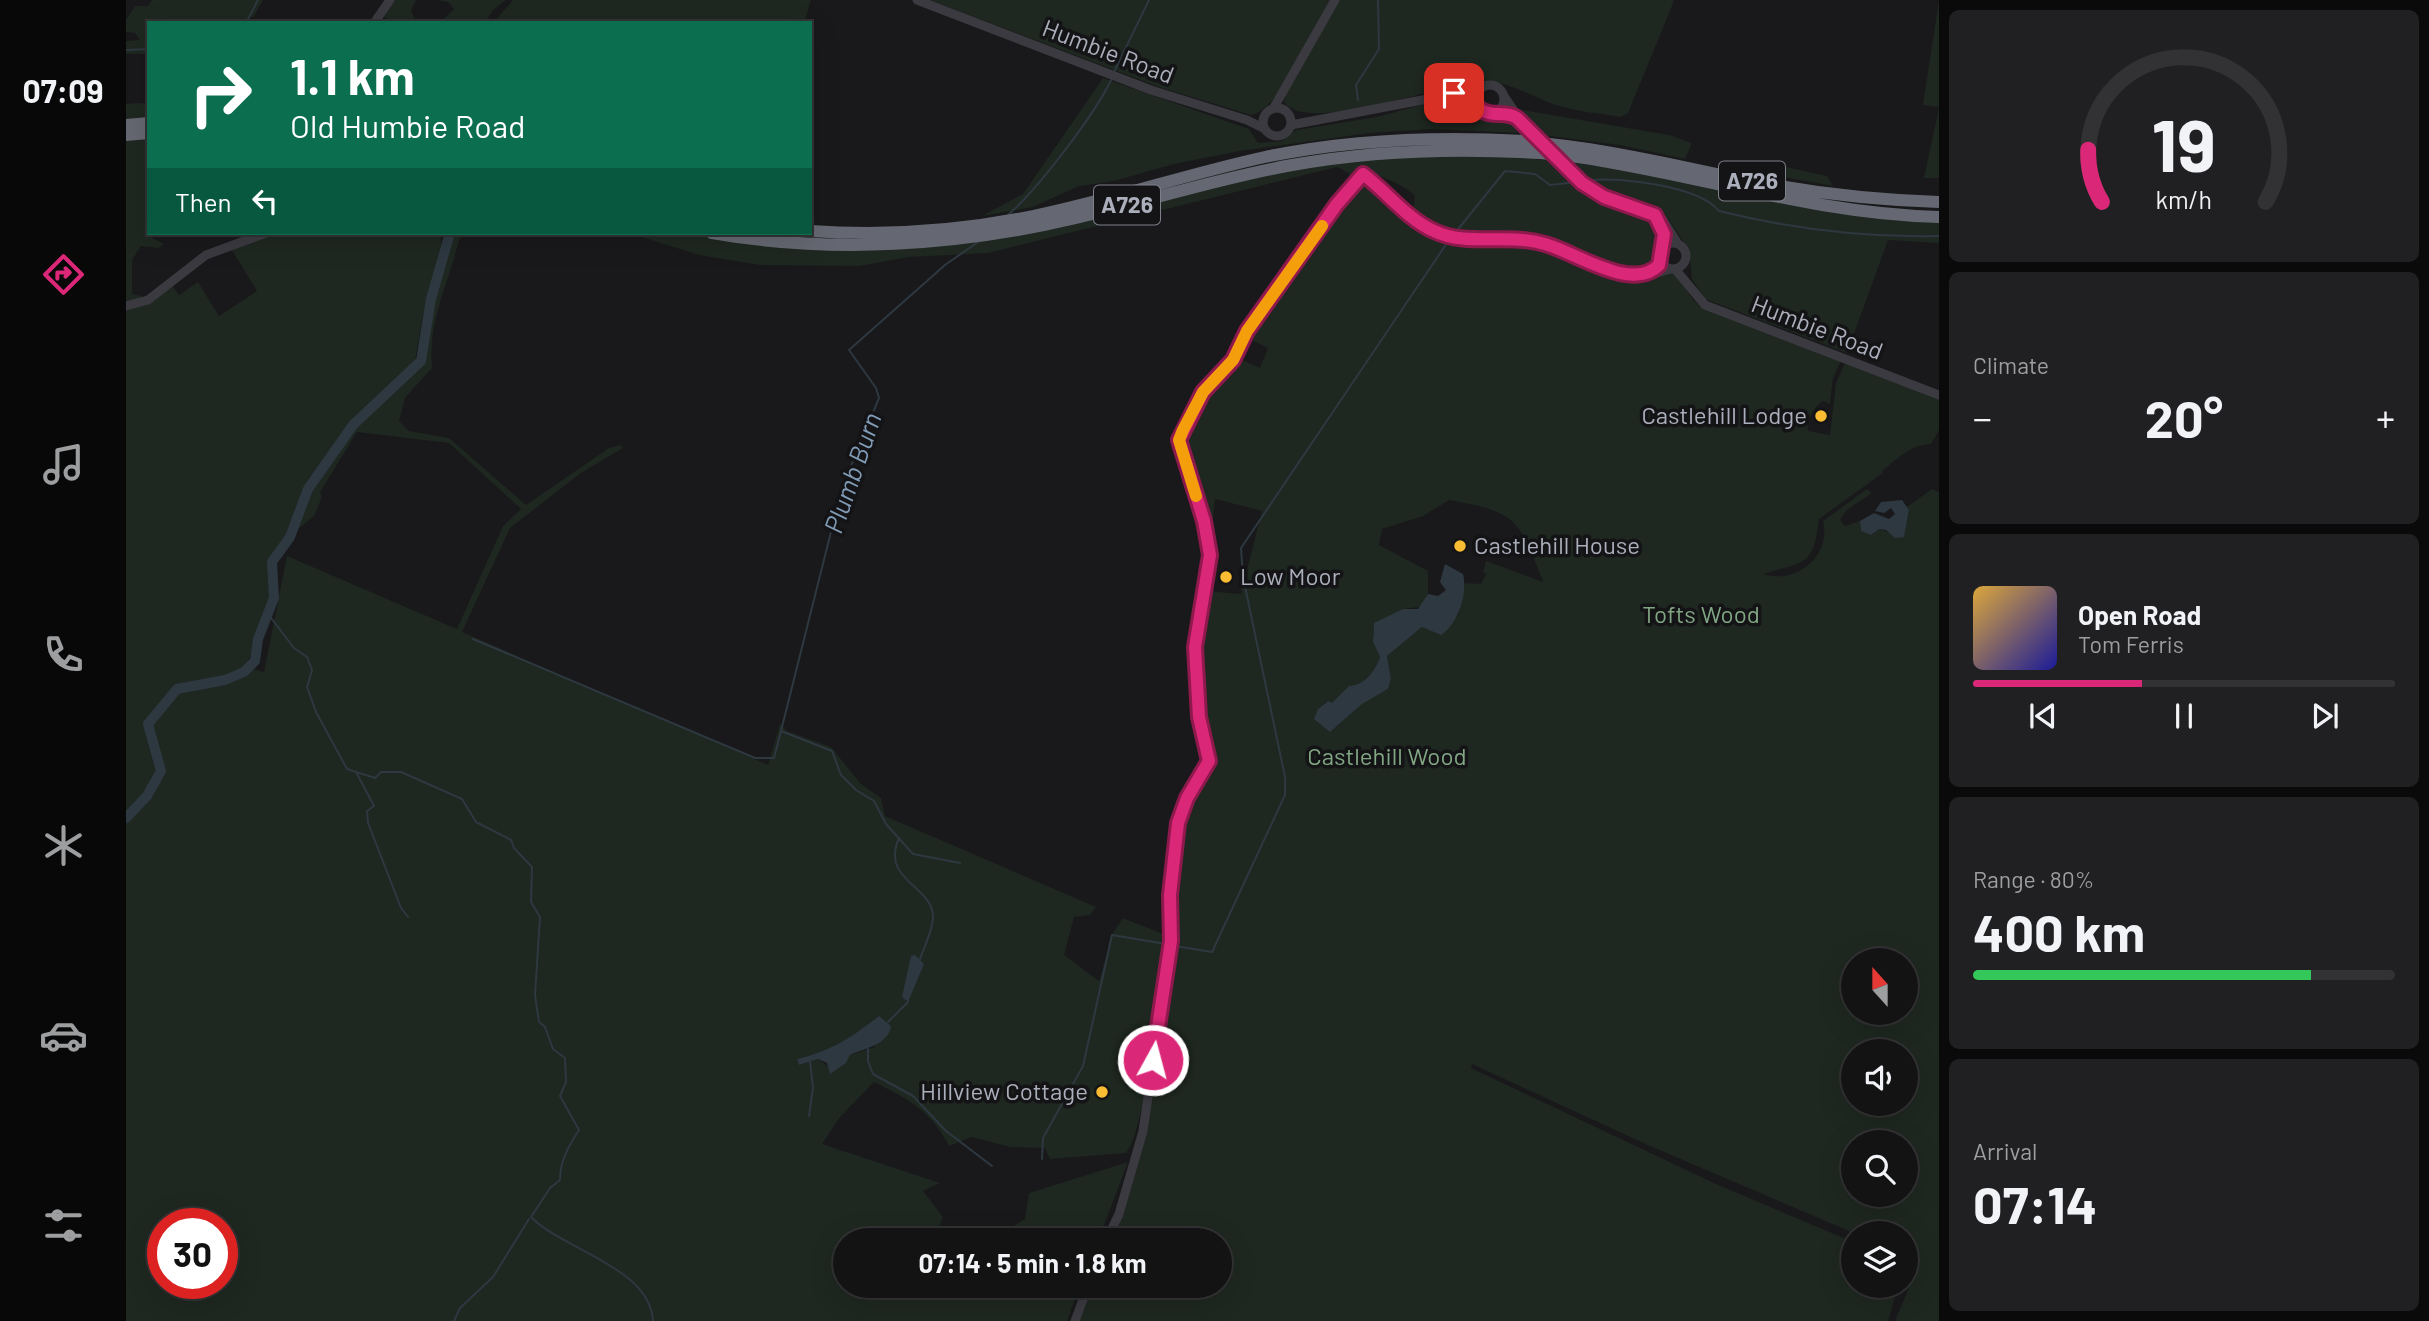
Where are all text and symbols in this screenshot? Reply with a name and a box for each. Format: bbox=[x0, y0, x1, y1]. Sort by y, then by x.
street label: Humbie Road bbox=[1039, 12, 1178, 89]
text: 1.1 km bbox=[290, 46, 415, 105]
icon: right bbox=[175, 49, 266, 140]
pin bbox=[1424, 63, 1484, 123]
text: 07:09 bbox=[23, 71, 104, 109]
icon: arrive bbox=[1435, 74, 1473, 112]
text: 19 bbox=[2152, 99, 2216, 187]
text: Old Humbie Road bbox=[290, 106, 526, 144]
road number: A726 bbox=[1719, 162, 1785, 200]
icon: left bbox=[246, 182, 284, 220]
text: km/h bbox=[2156, 184, 2212, 214]
text: Then bbox=[175, 186, 232, 217]
road number: A726 bbox=[1094, 186, 1160, 224]
icon: directions bbox=[39, 250, 88, 299]
street label: Humbie Road bbox=[1748, 288, 1887, 365]
text: Climate bbox=[1973, 351, 2049, 379]
text: 20° bbox=[2145, 386, 2223, 448]
text: − bbox=[1973, 394, 1992, 440]
text: + bbox=[2376, 394, 2395, 440]
place label: Castlehill Lodge bbox=[1641, 400, 1807, 429]
water label: Plumb Burn bbox=[816, 408, 887, 537]
marker: Castlehill Lodge bbox=[1813, 408, 1829, 424]
icon: music bbox=[39, 440, 88, 489]
place label: Castlehill House bbox=[1474, 530, 1640, 559]
marker: Castlehill House bbox=[1452, 538, 1468, 554]
place label: Low Moor bbox=[1240, 561, 1341, 590]
marker: Low Moor bbox=[1218, 569, 1234, 585]
park label: Tofts Wood bbox=[1642, 599, 1760, 628]
text: Open Road bbox=[2078, 599, 2201, 630]
icon: phone bbox=[39, 630, 88, 679]
text: Tom Ferris bbox=[2078, 630, 2184, 658]
icon: previous bbox=[2024, 697, 2062, 735]
icon: pause bbox=[2165, 697, 2203, 735]
icon: next bbox=[2306, 697, 2344, 735]
park label: Castlehill Wood bbox=[1307, 741, 1467, 770]
icon: climate bbox=[39, 821, 88, 870]
text: Range · 80% bbox=[1973, 865, 2094, 893]
text: 400 km bbox=[1973, 900, 2145, 962]
north arrow bbox=[1841, 948, 1918, 1026]
map controls bbox=[1841, 948, 1918, 1298]
icon: car bbox=[39, 1011, 88, 1060]
position arrow bbox=[1116, 1023, 1190, 1097]
button: sound bbox=[1841, 1039, 1918, 1116]
place label: Hillview Cottage bbox=[920, 1076, 1088, 1105]
marker: Hillview Cottage bbox=[1094, 1084, 1110, 1100]
button: search bbox=[1841, 1130, 1918, 1207]
text: Arrival bbox=[1973, 1137, 2037, 1165]
text: 07:14 bbox=[1973, 1172, 2097, 1234]
icon: filters bbox=[39, 1201, 88, 1250]
speed limit sign: 30 bbox=[147, 1208, 238, 1299]
button: layers bbox=[1841, 1221, 1918, 1298]
text: 07:14 · 5 min · 1.8 km bbox=[919, 1247, 1146, 1278]

